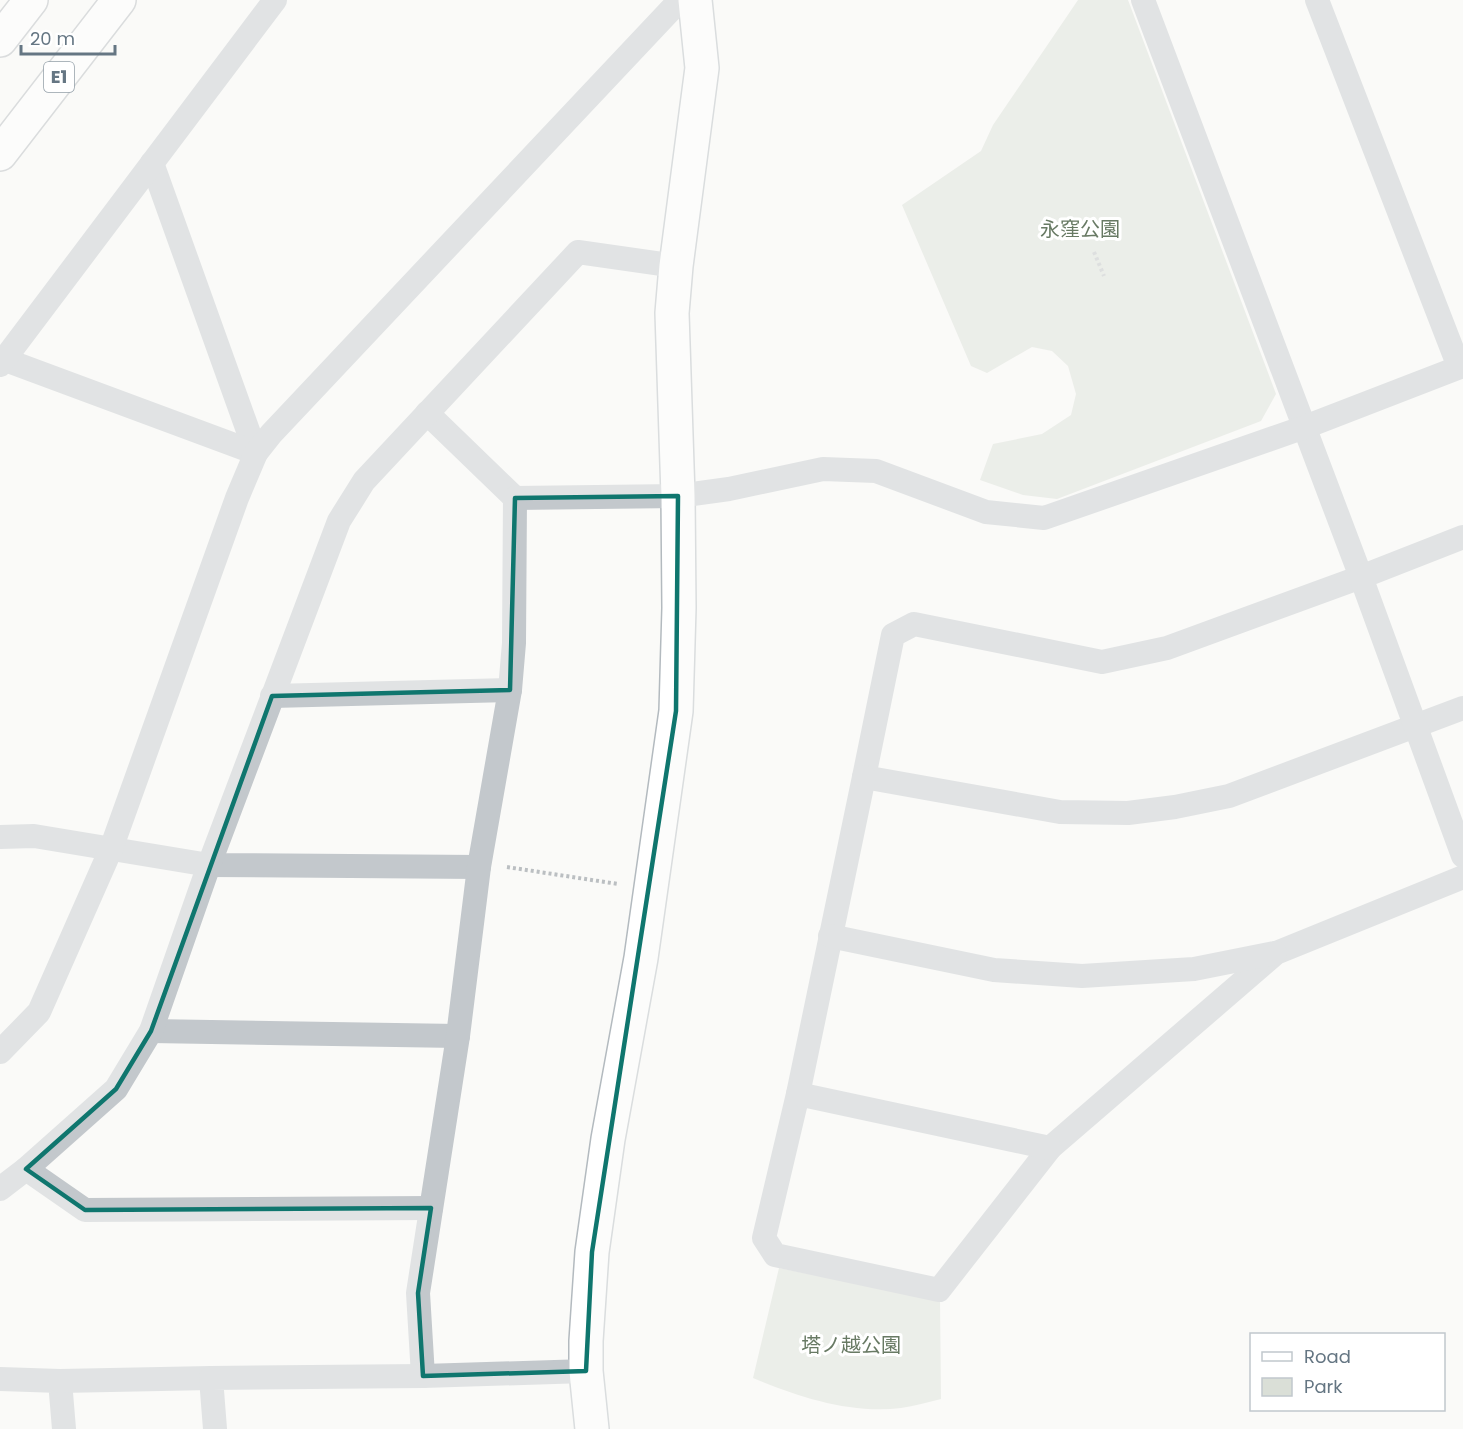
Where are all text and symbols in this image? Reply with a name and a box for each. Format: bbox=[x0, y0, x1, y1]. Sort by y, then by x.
scale bar bbox=[21, 18, 116, 56]
text: 20 m bbox=[30, 26, 75, 51]
road number: E1 bbox=[44, 62, 74, 92]
park label: 永窪公園 bbox=[1040, 215, 1120, 243]
park label: 塔ノ越公園 bbox=[801, 1331, 901, 1359]
legend bbox=[1250, 1333, 1445, 1411]
text: Road bbox=[1304, 1344, 1351, 1369]
text: Park bbox=[1304, 1374, 1343, 1399]

